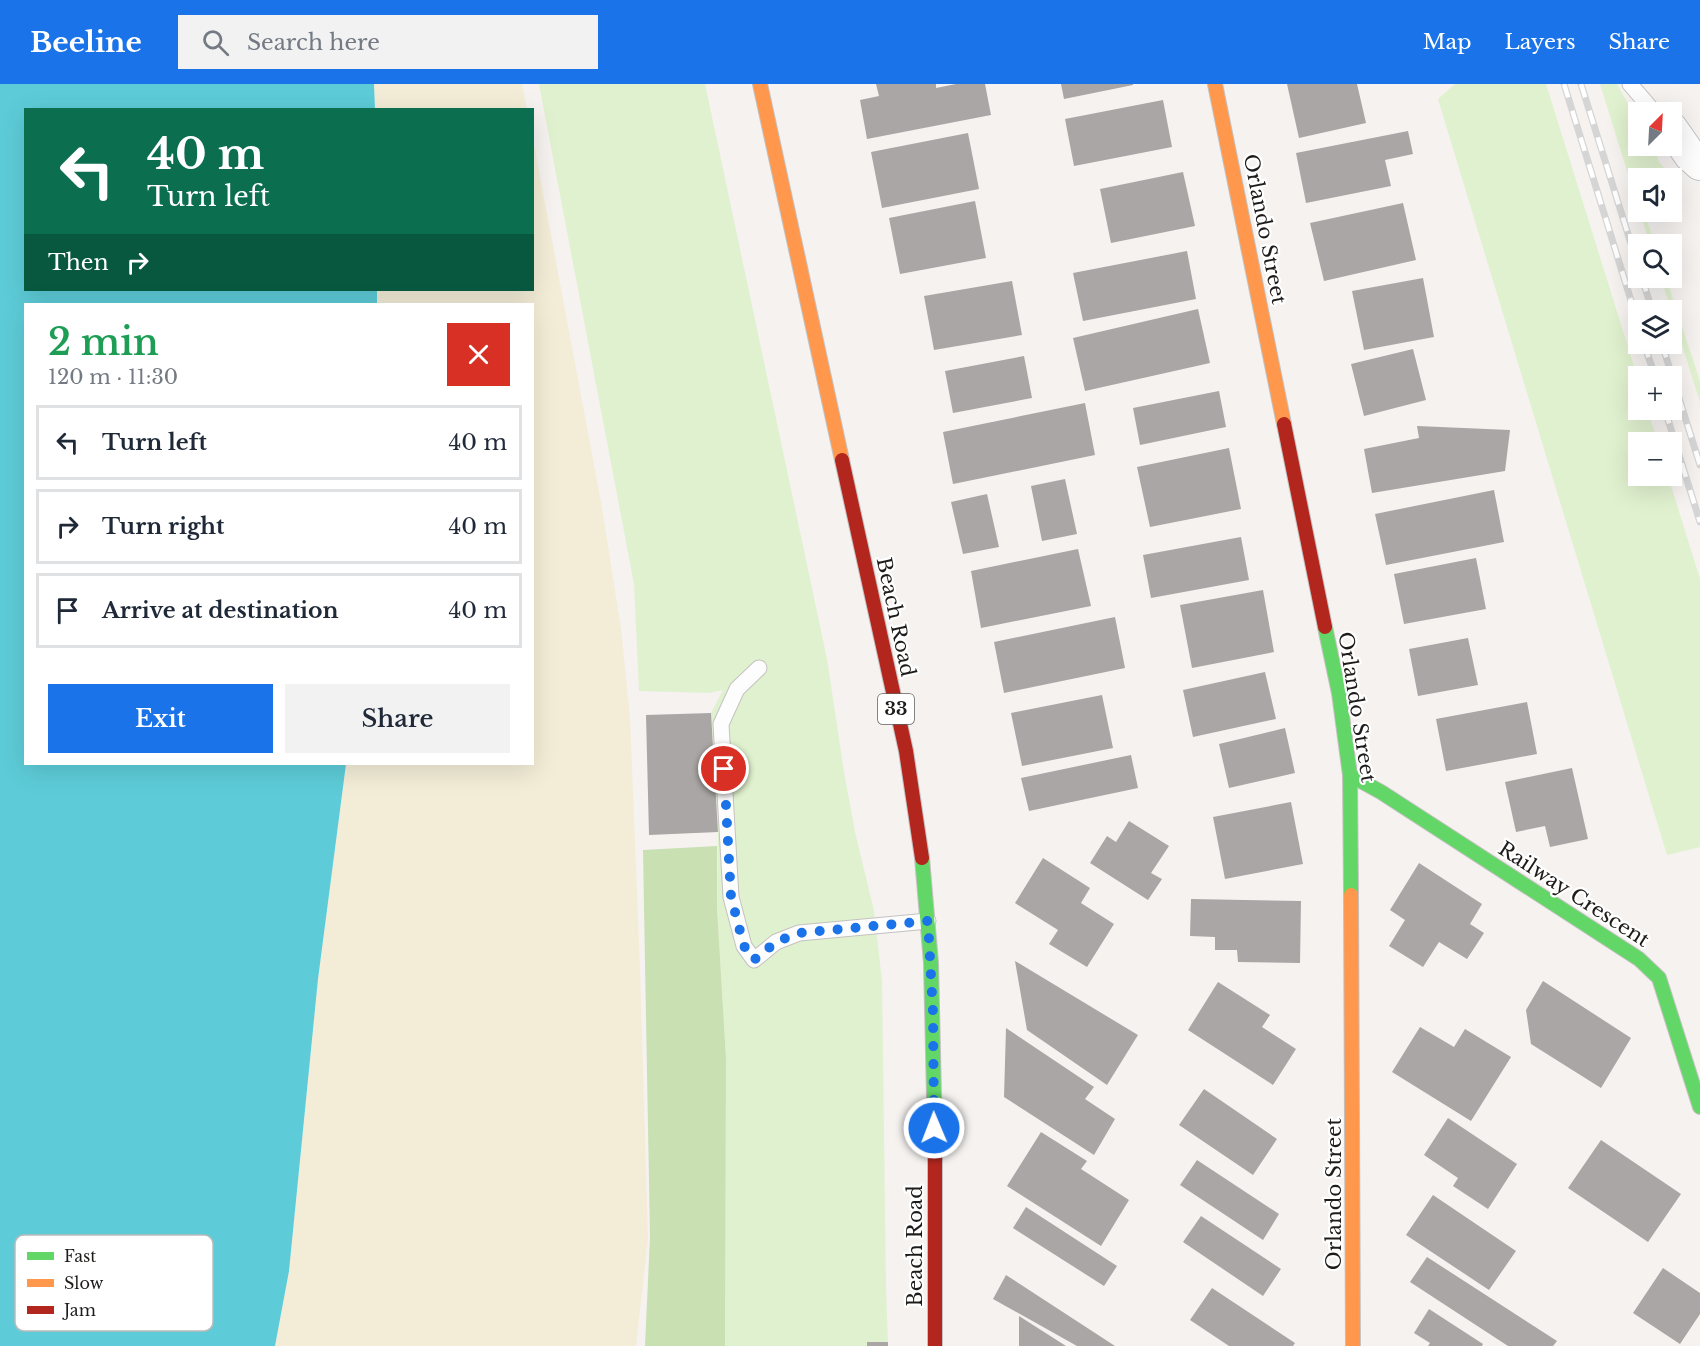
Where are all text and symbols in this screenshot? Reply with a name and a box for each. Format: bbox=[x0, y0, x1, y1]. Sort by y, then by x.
search box bbox=[178, 15, 598, 69]
text: Beeline bbox=[30, 25, 142, 60]
icon: search bbox=[199, 26, 232, 59]
text: Search here bbox=[247, 29, 380, 56]
text: Map bbox=[1423, 29, 1472, 55]
text: Layers bbox=[1505, 29, 1576, 55]
text: Share bbox=[1609, 29, 1670, 55]
north arrow bbox=[1628, 102, 1682, 156]
map controls bbox=[1628, 102, 1682, 486]
text: 40 m bbox=[147, 128, 264, 180]
icon: left bbox=[48, 132, 126, 210]
street label: Orlando Street bbox=[1239, 152, 1291, 306]
button: sound bbox=[1628, 168, 1682, 222]
text: Turn left bbox=[147, 180, 270, 213]
button: search bbox=[1628, 234, 1682, 288]
icon: right bbox=[121, 246, 154, 279]
text: Then bbox=[48, 249, 109, 276]
button: layers bbox=[1628, 300, 1682, 354]
text: 2 min bbox=[48, 320, 159, 365]
button: close bbox=[447, 323, 510, 386]
text: 120 m · 11:30 bbox=[48, 365, 178, 389]
button: + bbox=[1628, 366, 1682, 420]
icon: left bbox=[51, 426, 84, 459]
text: Turn left bbox=[102, 429, 207, 456]
text: 40 m bbox=[449, 429, 507, 456]
button: − bbox=[1628, 432, 1682, 486]
icon: right bbox=[51, 510, 84, 543]
text: Turn right bbox=[102, 513, 224, 540]
text: 40 m bbox=[449, 513, 507, 540]
street label: Beach Road bbox=[872, 555, 920, 679]
icon: arrive bbox=[51, 594, 84, 627]
text: Arrive at destination bbox=[102, 597, 339, 624]
text: 40 m bbox=[449, 597, 507, 624]
street label: Orlando Street bbox=[1333, 630, 1381, 785]
button: Exit bbox=[48, 684, 273, 753]
button: Share bbox=[285, 684, 510, 753]
road number: 33 bbox=[878, 694, 914, 724]
pin bbox=[698, 743, 749, 794]
icon: arrive bbox=[707, 752, 740, 785]
street label: Railway Crescent bbox=[1494, 836, 1654, 952]
position arrow bbox=[902, 1096, 966, 1160]
street label: Orlando Street bbox=[1322, 1117, 1346, 1270]
street label: Beach Road bbox=[903, 1185, 927, 1307]
legend bbox=[15, 1235, 213, 1331]
text: Fast bbox=[64, 1246, 96, 1266]
text: Slow bbox=[64, 1273, 104, 1293]
text: Jam bbox=[62, 1300, 96, 1320]

